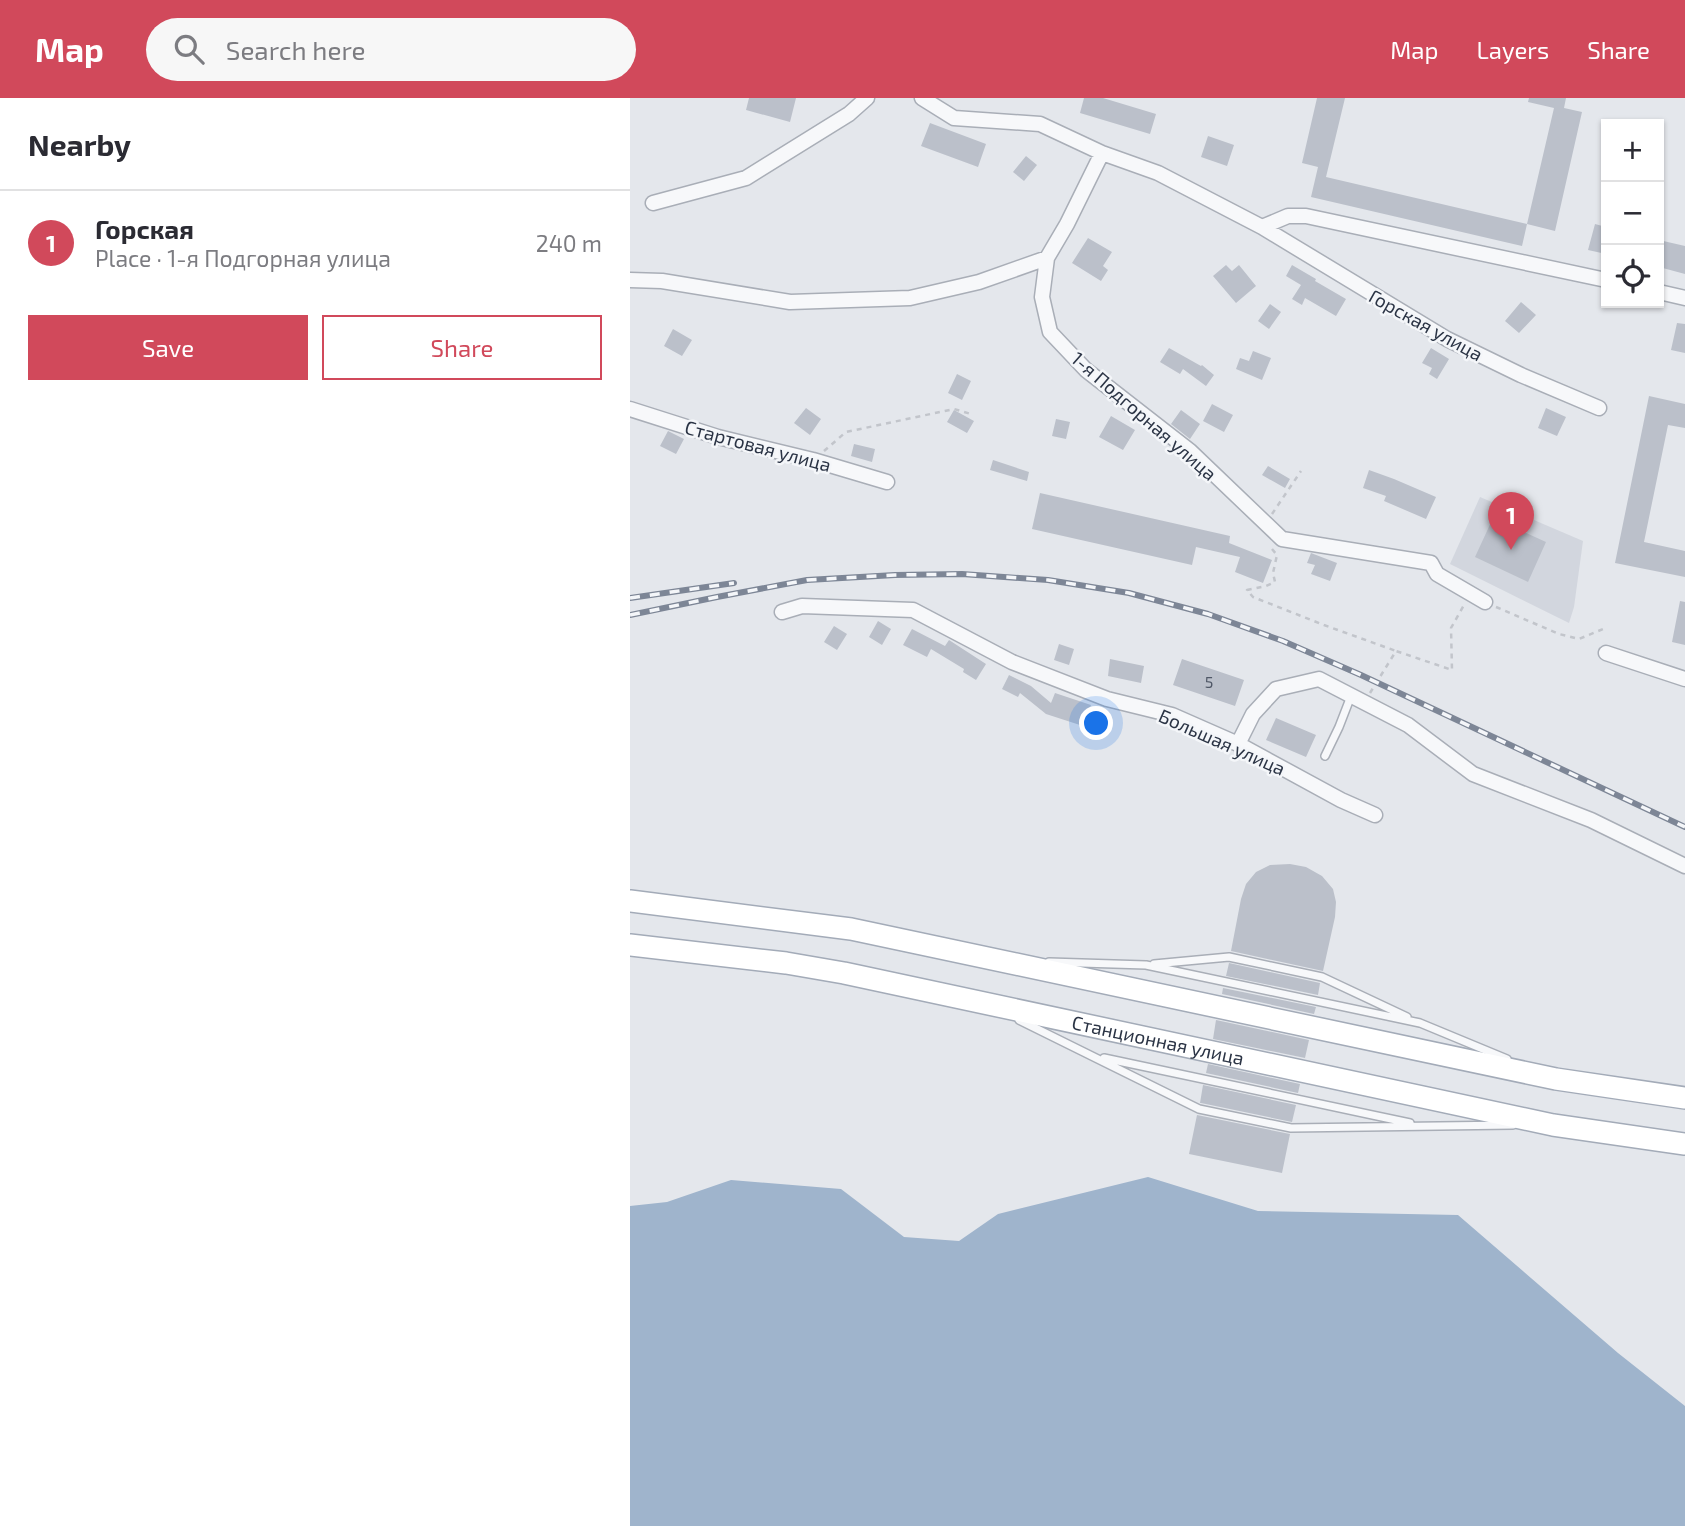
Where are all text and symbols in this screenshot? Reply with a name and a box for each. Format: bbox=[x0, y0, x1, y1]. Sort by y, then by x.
search box bbox=[146, 18, 636, 81]
text: Map bbox=[35, 29, 104, 69]
icon: search bbox=[170, 30, 208, 68]
text: Search here bbox=[226, 34, 365, 65]
text: Map bbox=[1390, 35, 1438, 64]
text: Layers bbox=[1476, 35, 1549, 64]
text: Share bbox=[1587, 35, 1650, 64]
map controls bbox=[1601, 119, 1664, 308]
button: + bbox=[1601, 119, 1664, 182]
text: Nearby bbox=[28, 126, 131, 162]
button: − bbox=[1601, 182, 1664, 245]
text: Горская bbox=[95, 213, 194, 244]
text: 1 bbox=[46, 229, 56, 257]
text: 240 m bbox=[536, 229, 602, 257]
text: Place · 1-я Подгорная улица bbox=[95, 244, 391, 272]
button: locate bbox=[1601, 245, 1664, 308]
street label: Горская улица bbox=[1365, 284, 1487, 366]
button: Save bbox=[28, 315, 308, 380]
button: Share bbox=[322, 315, 602, 380]
street label: 1-я Подгорная улица bbox=[1066, 346, 1222, 486]
street label: Стартовая улица bbox=[682, 415, 834, 477]
pin: 1 bbox=[1488, 492, 1534, 550]
house number: 5 bbox=[1205, 672, 1213, 691]
street label: Большая улица bbox=[1155, 703, 1289, 781]
your location bbox=[1079, 706, 1113, 740]
street label: Станционная улица bbox=[1070, 1010, 1246, 1069]

